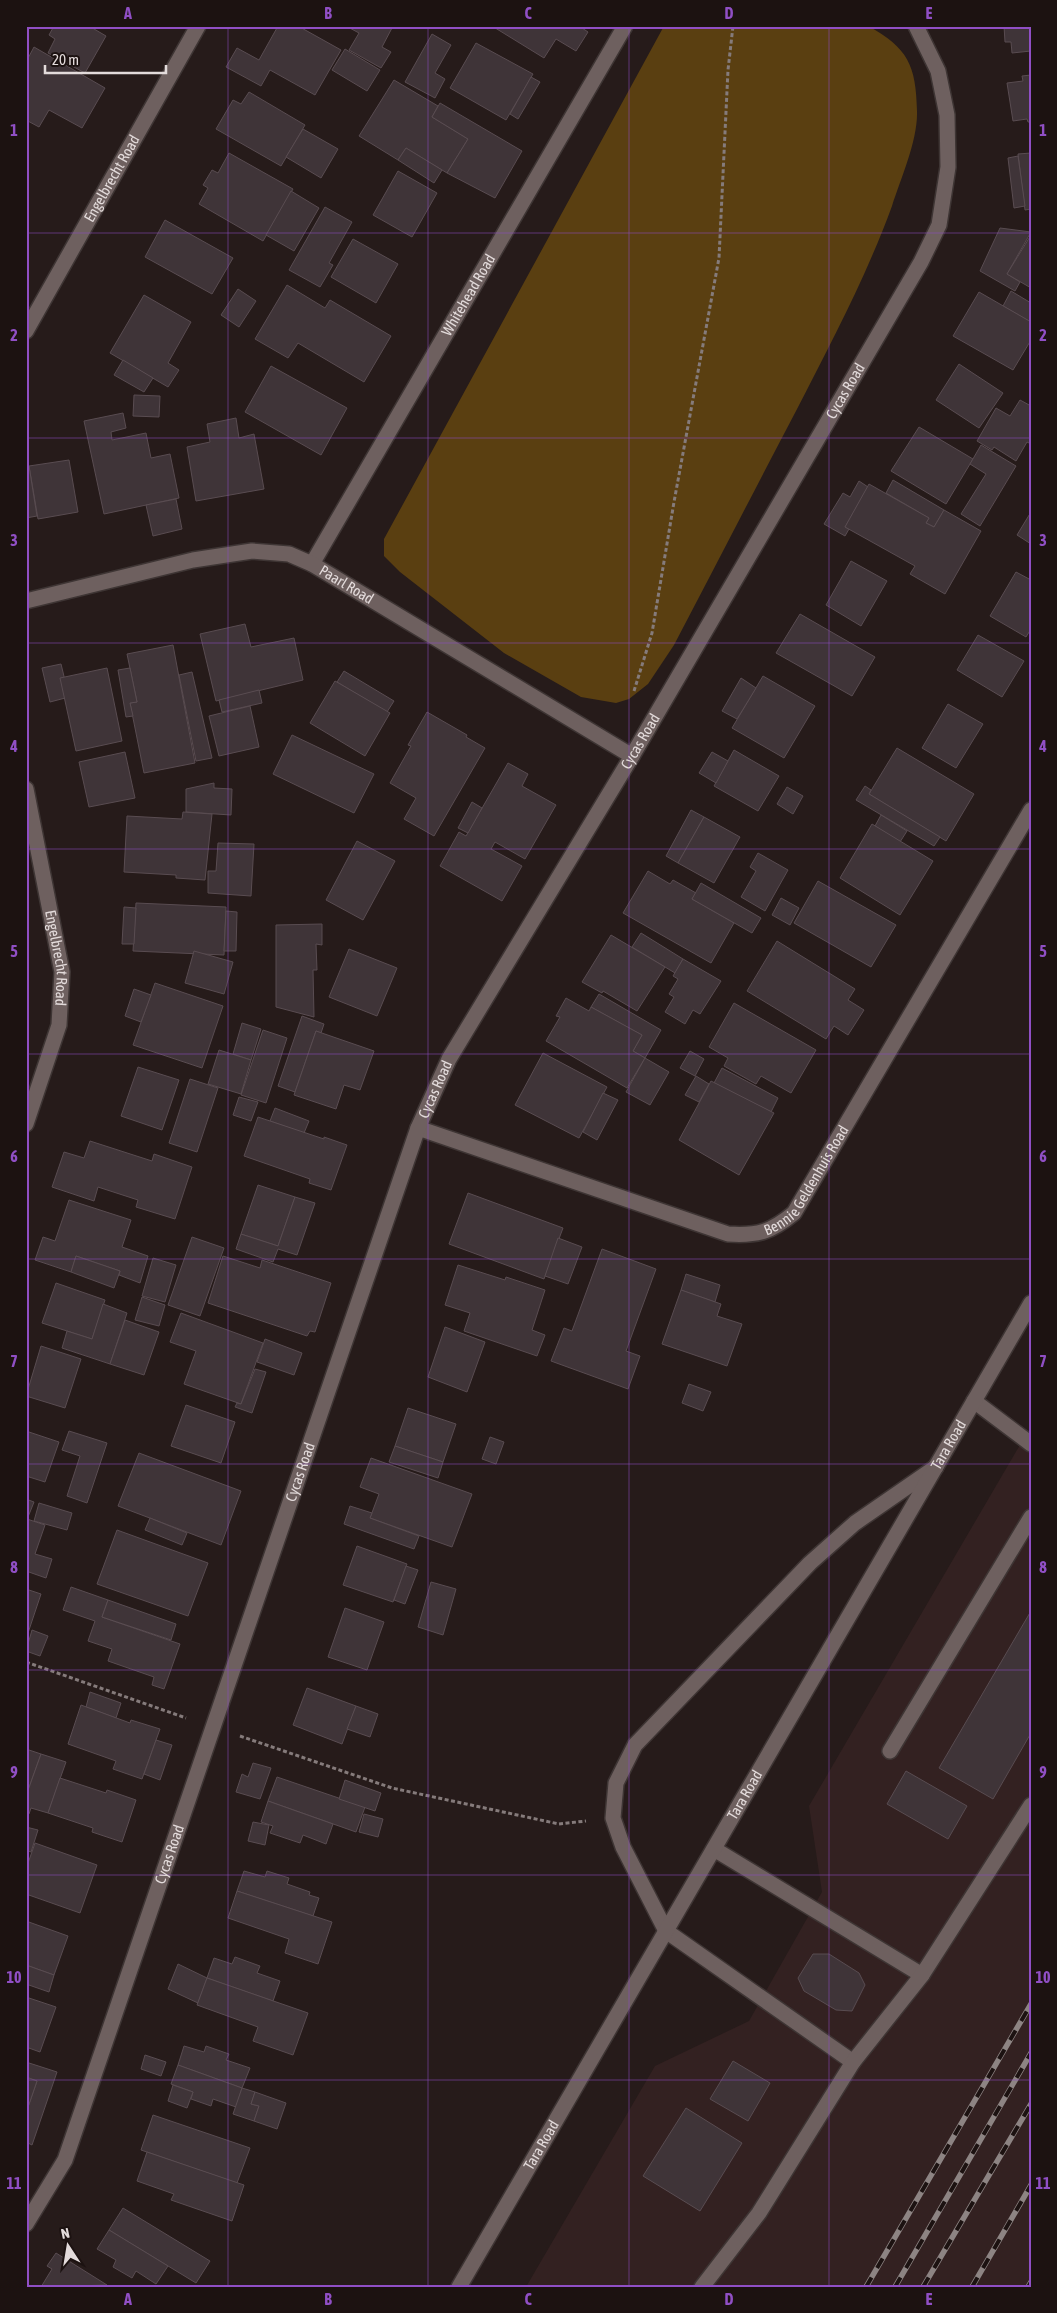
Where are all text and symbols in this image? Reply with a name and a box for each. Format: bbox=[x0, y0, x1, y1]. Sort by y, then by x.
text: A bbox=[123, 4, 132, 22]
text: B bbox=[324, 4, 332, 22]
text: C bbox=[524, 4, 532, 22]
text: D bbox=[725, 4, 734, 22]
text: E bbox=[926, 4, 933, 22]
scale bar bbox=[45, 42, 166, 74]
text: 20 m bbox=[52, 51, 79, 68]
text: 1 bbox=[10, 121, 18, 139]
text: 1 bbox=[1039, 121, 1047, 139]
street label: Engelbrecht Road bbox=[80, 132, 143, 225]
street label: Whitehead Road bbox=[438, 251, 498, 339]
text: 2 bbox=[10, 326, 18, 344]
text: 2 bbox=[1039, 326, 1047, 344]
street label: Cycas Road bbox=[822, 360, 868, 422]
text: 3 bbox=[10, 531, 18, 549]
text: 3 bbox=[1039, 531, 1047, 549]
street label: Paarl Road bbox=[317, 561, 377, 607]
street label: Cycas Road bbox=[617, 711, 663, 772]
text: 4 bbox=[9, 737, 18, 755]
text: 4 bbox=[1038, 737, 1047, 755]
street label: Engelbrecht Road bbox=[42, 909, 71, 1006]
text: 5 bbox=[10, 942, 18, 960]
text: 5 bbox=[1039, 942, 1047, 960]
street label: Cycas Road bbox=[415, 1058, 455, 1121]
street label: Bennie Geldenhuis Road bbox=[761, 1122, 852, 1239]
text: 6 bbox=[10, 1147, 18, 1165]
text: 6 bbox=[1039, 1147, 1047, 1165]
text: 7 bbox=[10, 1352, 18, 1370]
text: 7 bbox=[1039, 1352, 1047, 1370]
street label: Tara Road bbox=[927, 1417, 969, 1472]
street label: Cycas Road bbox=[282, 1440, 318, 1504]
text: 8 bbox=[10, 1558, 18, 1576]
text: 8 bbox=[1039, 1558, 1047, 1576]
text: 9 bbox=[10, 1763, 18, 1781]
text: 9 bbox=[1039, 1763, 1047, 1781]
street label: Tara Road bbox=[724, 1767, 766, 1823]
street label: Cycas Road bbox=[151, 1822, 187, 1886]
text: 10 bbox=[6, 1968, 22, 1986]
text: 10 bbox=[1035, 1968, 1051, 1986]
street label: Tara Road bbox=[520, 2117, 562, 2173]
text: 11 bbox=[6, 2174, 22, 2192]
text: 11 bbox=[1035, 2174, 1051, 2192]
north arrow bbox=[42, 2220, 92, 2270]
text: N bbox=[60, 2225, 71, 2242]
text: A bbox=[123, 2290, 132, 2308]
text: B bbox=[324, 2290, 332, 2308]
text: C bbox=[524, 2290, 532, 2308]
text: D bbox=[725, 2290, 734, 2308]
text: E bbox=[926, 2290, 933, 2308]

